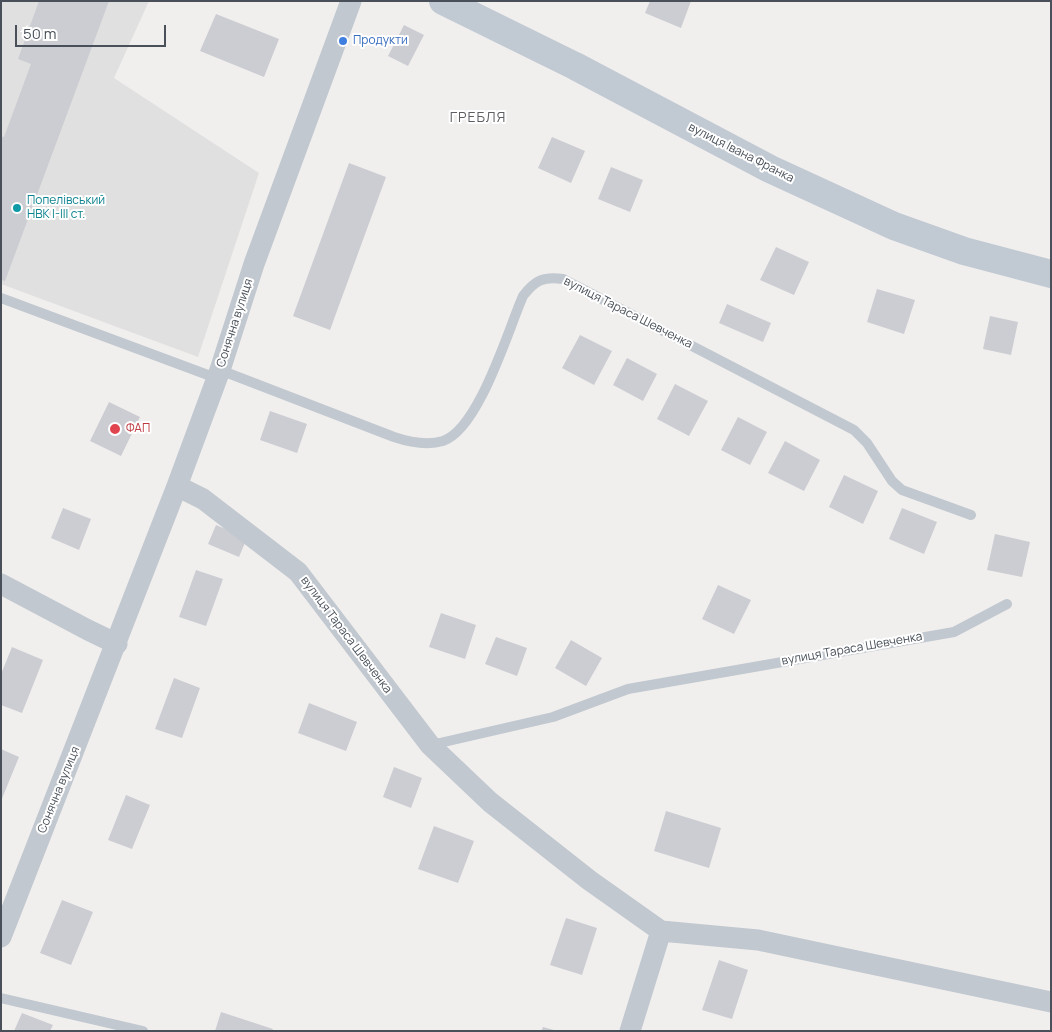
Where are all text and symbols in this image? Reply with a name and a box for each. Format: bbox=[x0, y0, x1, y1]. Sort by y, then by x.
scale bar bbox=[18, 15, 169, 47]
text: 50 m bbox=[23, 23, 57, 44]
place label: Продукти bbox=[353, 34, 408, 48]
marker: Продукти bbox=[337, 35, 349, 47]
district label: ГРЕБЛЯ bbox=[449, 110, 507, 126]
street label: вулиця Івана Франка bbox=[686, 120, 796, 186]
place label: Попелівський НВК І-ІІІ ст. bbox=[27, 194, 105, 222]
marker: Попелівський НВК І-ІІІ ст. bbox=[11, 202, 23, 214]
street label: вулиця Тараса Шевченка bbox=[561, 274, 695, 352]
street label: Сонячна вулиця bbox=[214, 277, 256, 369]
marker: ФАП bbox=[108, 422, 122, 436]
place label: ФАП bbox=[126, 422, 150, 436]
street label: вулиця Тараса Шевченка bbox=[297, 574, 395, 696]
street label: вулиця Тараса Шевченка bbox=[780, 630, 924, 668]
street label: Сонячна вулиця bbox=[35, 744, 83, 836]

